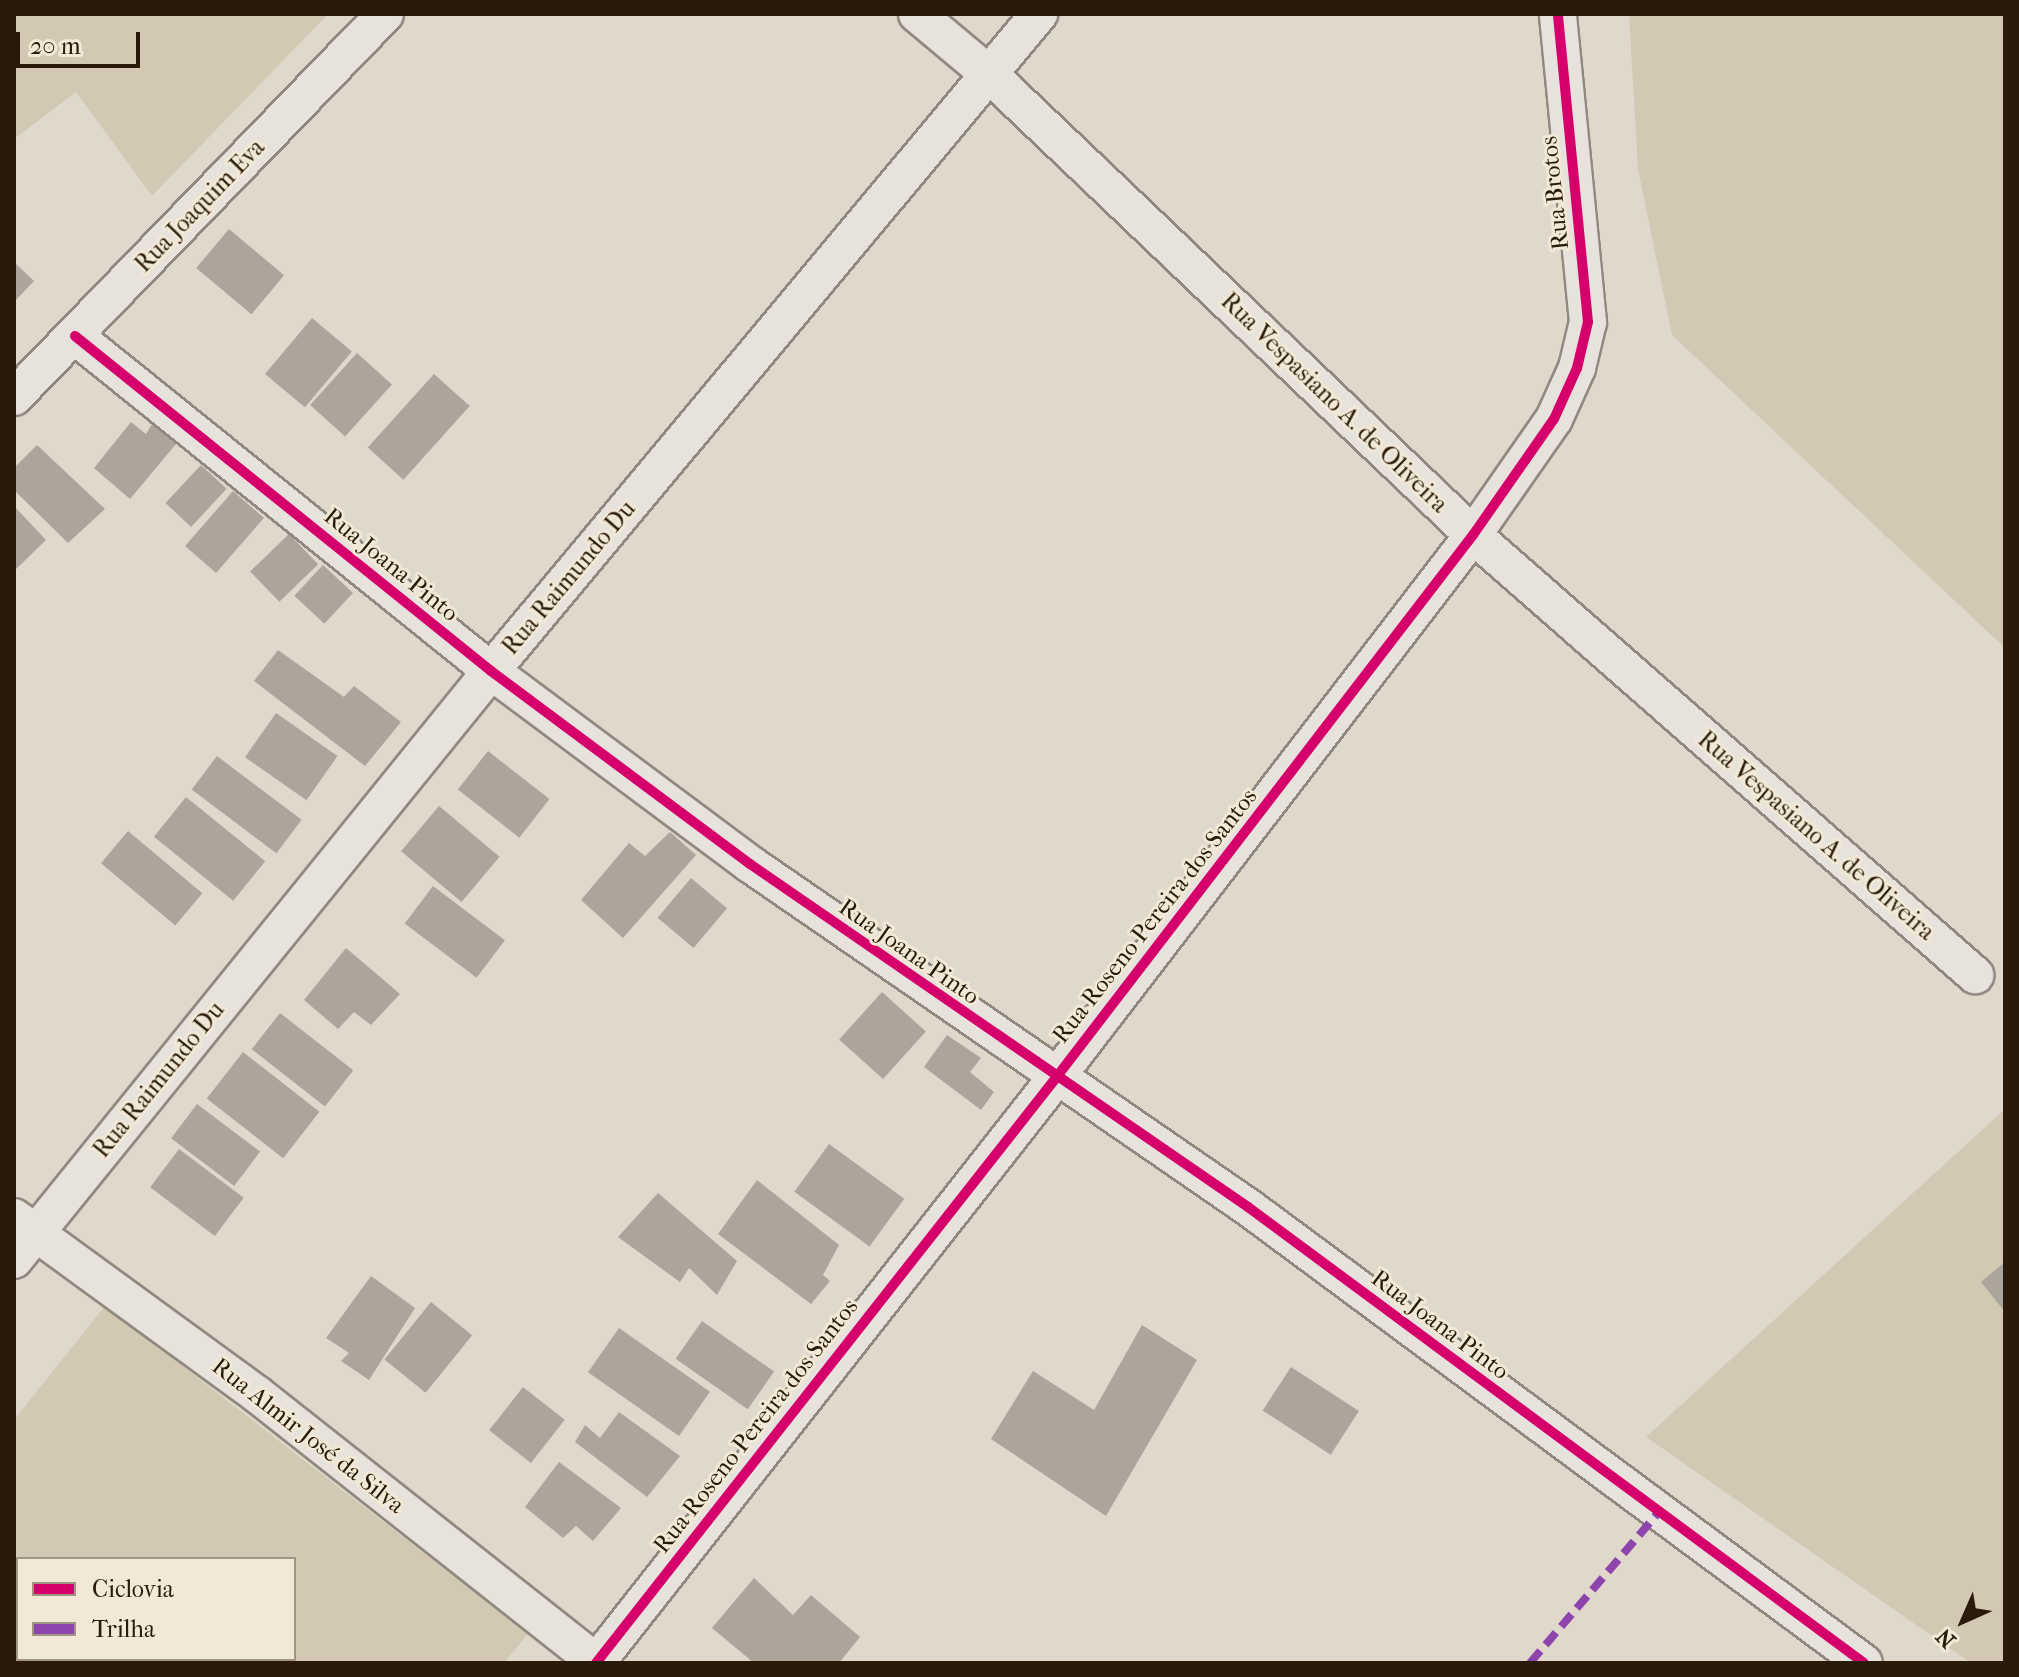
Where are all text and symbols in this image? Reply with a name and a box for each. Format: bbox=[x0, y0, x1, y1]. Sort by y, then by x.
scale bar bbox=[20, 16, 144, 66]
text: 20 m bbox=[30, 32, 81, 60]
street label: Rua Joaquim Eva bbox=[129, 133, 271, 279]
street label: Rua Brotos bbox=[1535, 135, 1575, 251]
street label: Rua Vespasiano A. de Oliveira bbox=[1215, 287, 1453, 519]
street label: Rua Raimundo Du bbox=[496, 495, 642, 661]
street label: Rua Joana Pinto bbox=[318, 502, 464, 628]
street label: Rua Vespasiano A. de Oliveira bbox=[1692, 725, 1940, 947]
street label: Rua Roseno Pereira dos Santos bbox=[1047, 783, 1263, 1049]
street label: Rua Joana Pinto bbox=[833, 893, 985, 1011]
street label: Rua Raimundo Du bbox=[87, 996, 231, 1164]
street label: Rua Joana Pinto bbox=[1365, 1264, 1515, 1386]
street label: Rua Roseno Pereira dos Santos bbox=[648, 1293, 864, 1559]
street label: Rua Almir José da Silva bbox=[206, 1352, 410, 1520]
legend bbox=[16, 1557, 296, 1661]
text: Ciclovia bbox=[92, 1575, 174, 1603]
north arrow bbox=[1923, 1581, 2003, 1661]
text: Trilha bbox=[92, 1615, 155, 1643]
text: N bbox=[1931, 1623, 1961, 1653]

